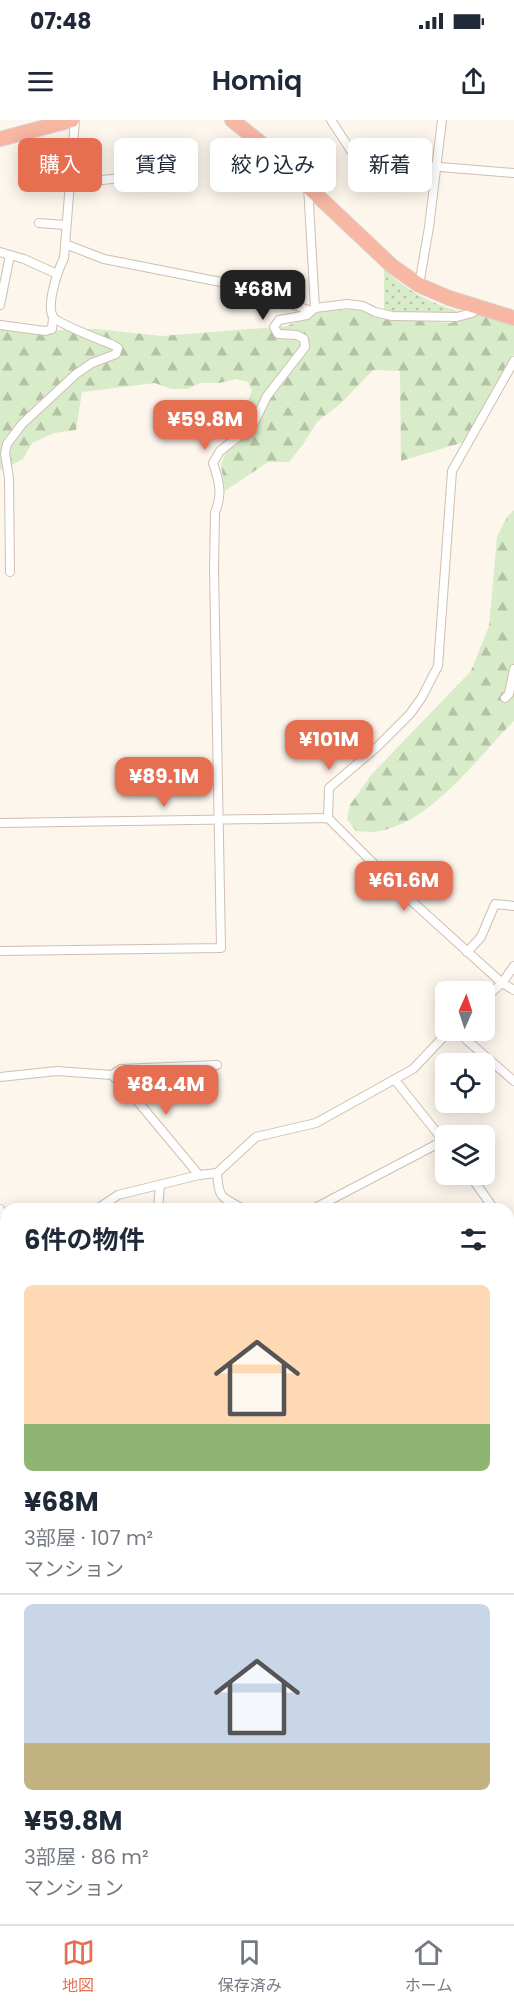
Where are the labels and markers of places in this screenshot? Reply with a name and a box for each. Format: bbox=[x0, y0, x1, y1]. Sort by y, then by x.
pin: ¥68M bbox=[227, 270, 299, 321]
pin: ¥59.8M bbox=[156, 400, 254, 451]
pin: ¥101M bbox=[287, 720, 371, 771]
pin: ¥89.1M bbox=[115, 757, 213, 808]
pin: ¥61.6M bbox=[355, 861, 453, 912]
pin: ¥84.4M bbox=[117, 1065, 215, 1116]

